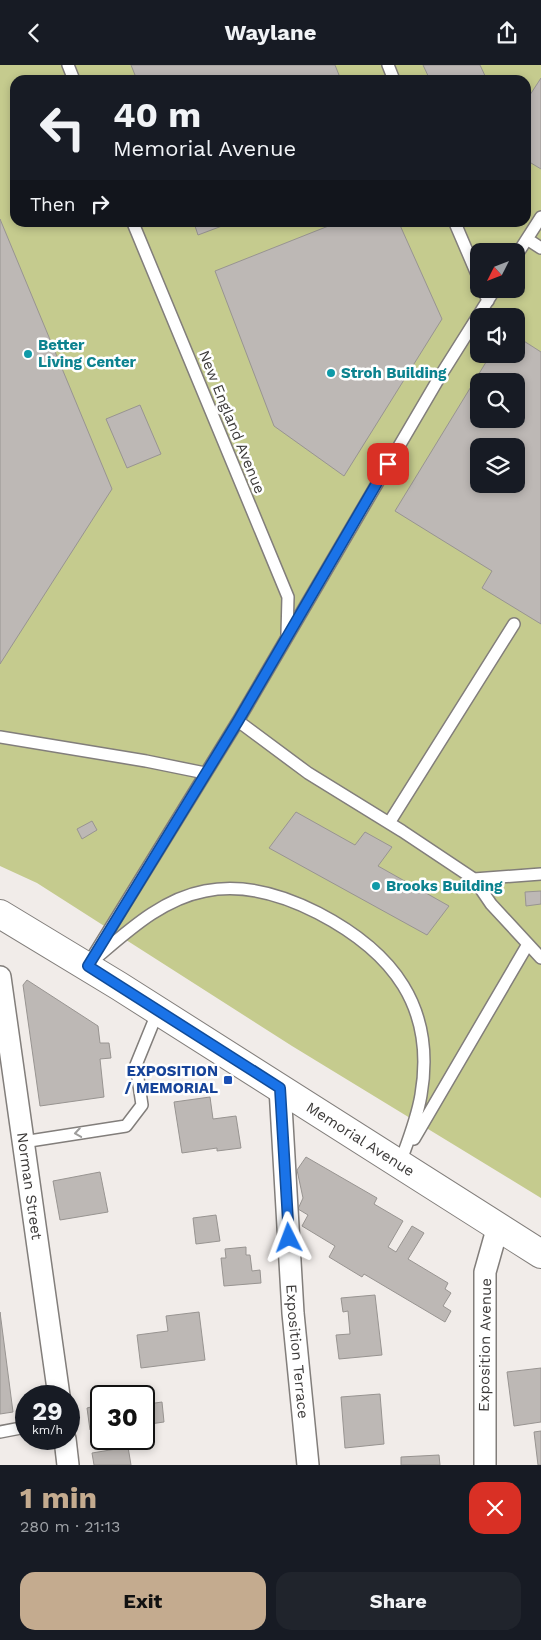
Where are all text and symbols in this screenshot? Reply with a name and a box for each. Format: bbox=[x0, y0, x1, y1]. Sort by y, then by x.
icon: back bbox=[20, 19, 48, 47]
icon: share bbox=[493, 19, 521, 47]
text: Waylane bbox=[225, 20, 316, 45]
text: 40 m bbox=[113, 94, 201, 136]
icon: left bbox=[30, 95, 95, 160]
text: Memorial Avenue bbox=[113, 136, 296, 161]
icon: right bbox=[86, 190, 114, 218]
text: Then bbox=[30, 193, 76, 216]
north arrow bbox=[470, 243, 525, 297]
map controls bbox=[470, 243, 525, 493]
button: sound bbox=[470, 308, 525, 363]
place label: Better Living Center bbox=[38, 336, 137, 371]
marker: Better Living Center bbox=[22, 348, 34, 360]
street label: New England Avenue bbox=[195, 348, 269, 496]
place label: Stroh Building bbox=[341, 364, 447, 382]
marker: Stroh Building bbox=[325, 367, 337, 379]
button: search bbox=[470, 373, 525, 428]
button: layers bbox=[470, 438, 525, 493]
pin bbox=[367, 443, 409, 485]
icon: arrive bbox=[374, 450, 402, 478]
place label: Brooks Building bbox=[386, 877, 503, 895]
marker: Brooks Building bbox=[370, 880, 382, 892]
place label: EXPOSITION / MEMORIAL bbox=[125, 1062, 218, 1097]
marker: EXPOSITION / MEMORIAL bbox=[222, 1074, 234, 1086]
street label: Memorial Avenue bbox=[303, 1098, 418, 1180]
one-way arrow bbox=[74, 1127, 82, 1138]
street label: Norman Street bbox=[13, 1131, 46, 1242]
position arrow bbox=[262, 1211, 314, 1263]
street label: Exposition Avenue bbox=[475, 1278, 495, 1412]
street label: Exposition Terrace bbox=[282, 1284, 312, 1419]
speed limit sign: 30 bbox=[90, 1385, 155, 1450]
text: 29 bbox=[32, 1397, 63, 1426]
text: km/h bbox=[32, 1423, 63, 1437]
text: 1 min bbox=[20, 1480, 97, 1515]
button: close bbox=[469, 1482, 521, 1534]
text: 280 m · 21:13 bbox=[20, 1517, 120, 1536]
button: Exit bbox=[20, 1572, 266, 1630]
button: Share bbox=[276, 1572, 521, 1630]

